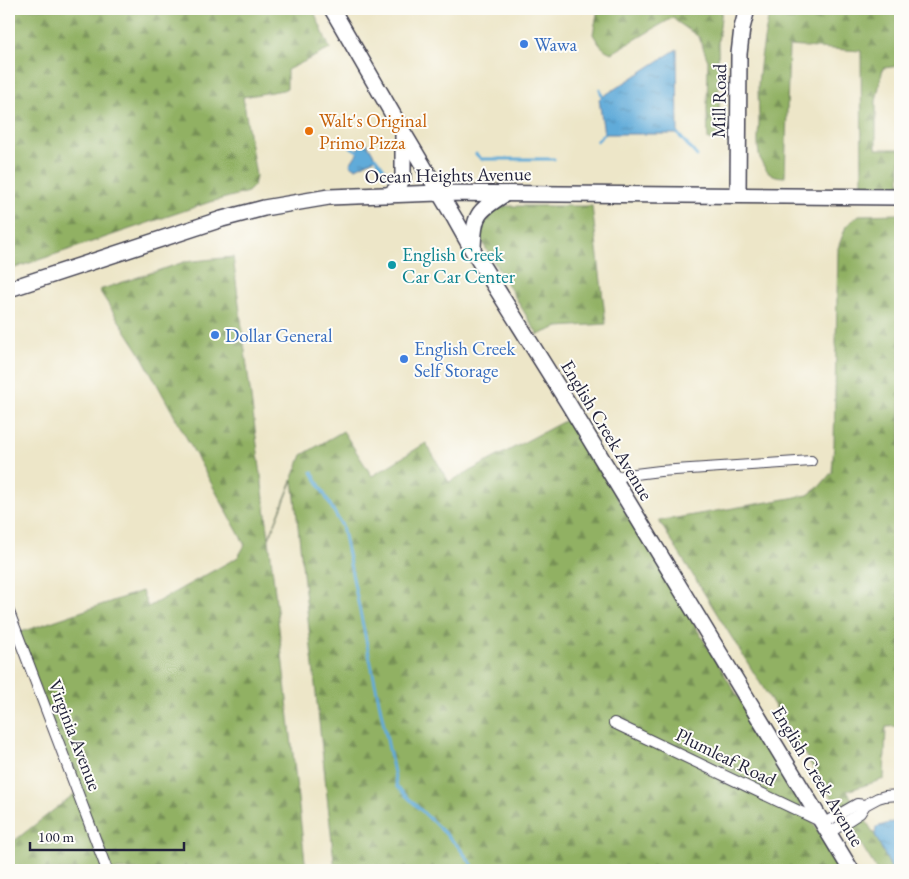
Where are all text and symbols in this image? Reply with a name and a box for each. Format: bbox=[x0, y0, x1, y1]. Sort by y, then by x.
place label: Wawa bbox=[534, 32, 577, 57]
marker: Wawa bbox=[518, 38, 530, 50]
street label: Mill Road bbox=[706, 63, 732, 138]
place label: Walt's Original Primo Pizza bbox=[319, 108, 427, 155]
marker: Walt's Original Primo Pizza bbox=[303, 125, 315, 137]
street label: Ocean Heights Avenue bbox=[364, 161, 532, 189]
place label: English Creek Car Car Center bbox=[402, 242, 516, 289]
marker: English Creek Car Car Center bbox=[386, 259, 398, 271]
place label: Dollar General bbox=[225, 323, 333, 348]
marker: Dollar General bbox=[209, 329, 221, 341]
place label: English Creek Self Storage bbox=[414, 336, 516, 383]
marker: English Creek Self Storage bbox=[398, 353, 410, 365]
street label: English Creek Avenue bbox=[555, 355, 659, 505]
street label: Virginia Avenue bbox=[42, 676, 108, 794]
street label: English Creek Avenue bbox=[766, 701, 870, 851]
street label: Plumleaf Road bbox=[672, 722, 781, 792]
scale bar bbox=[30, 819, 184, 851]
text: 100 m bbox=[38, 827, 75, 846]

